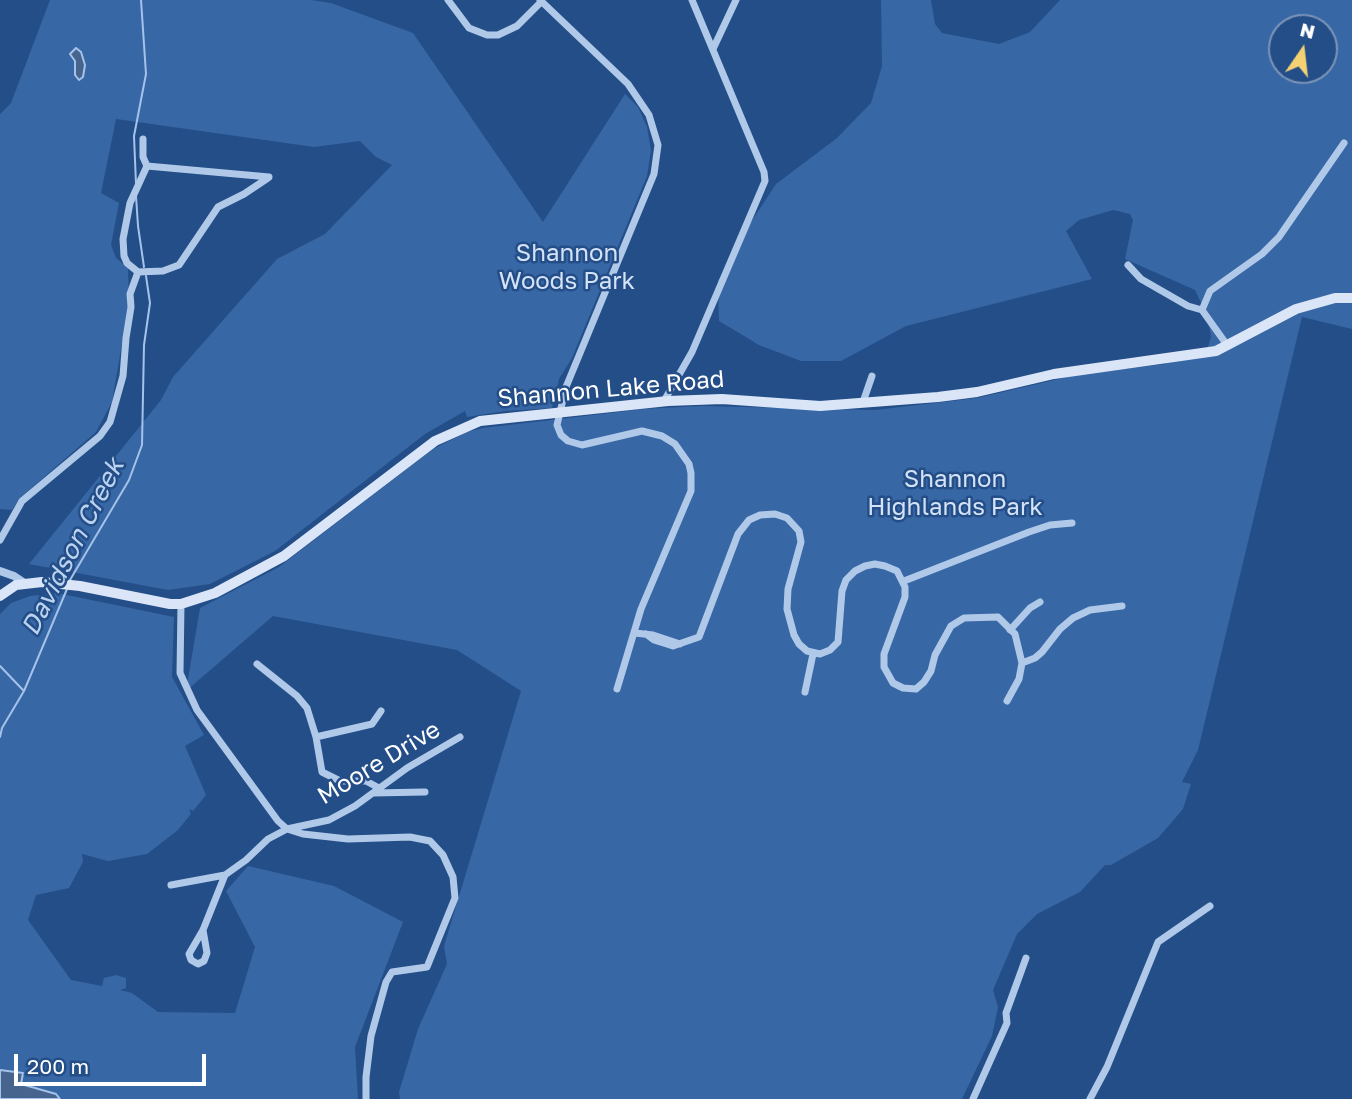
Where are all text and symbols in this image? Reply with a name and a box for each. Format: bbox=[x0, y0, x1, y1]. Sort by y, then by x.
north arrow bbox=[1268, 14, 1338, 84]
text: N bbox=[1298, 17, 1318, 43]
park label: Shannon Woods Park bbox=[499, 239, 635, 295]
street label: Shannon Lake Road bbox=[496, 365, 726, 413]
water label: Davidson Creek bbox=[15, 453, 131, 641]
park label: Shannon Highlands Park bbox=[867, 465, 1043, 521]
street label: Moore Drive bbox=[312, 715, 446, 811]
scale bar bbox=[18, 1040, 210, 1084]
text: 200 m bbox=[27, 1053, 89, 1079]

